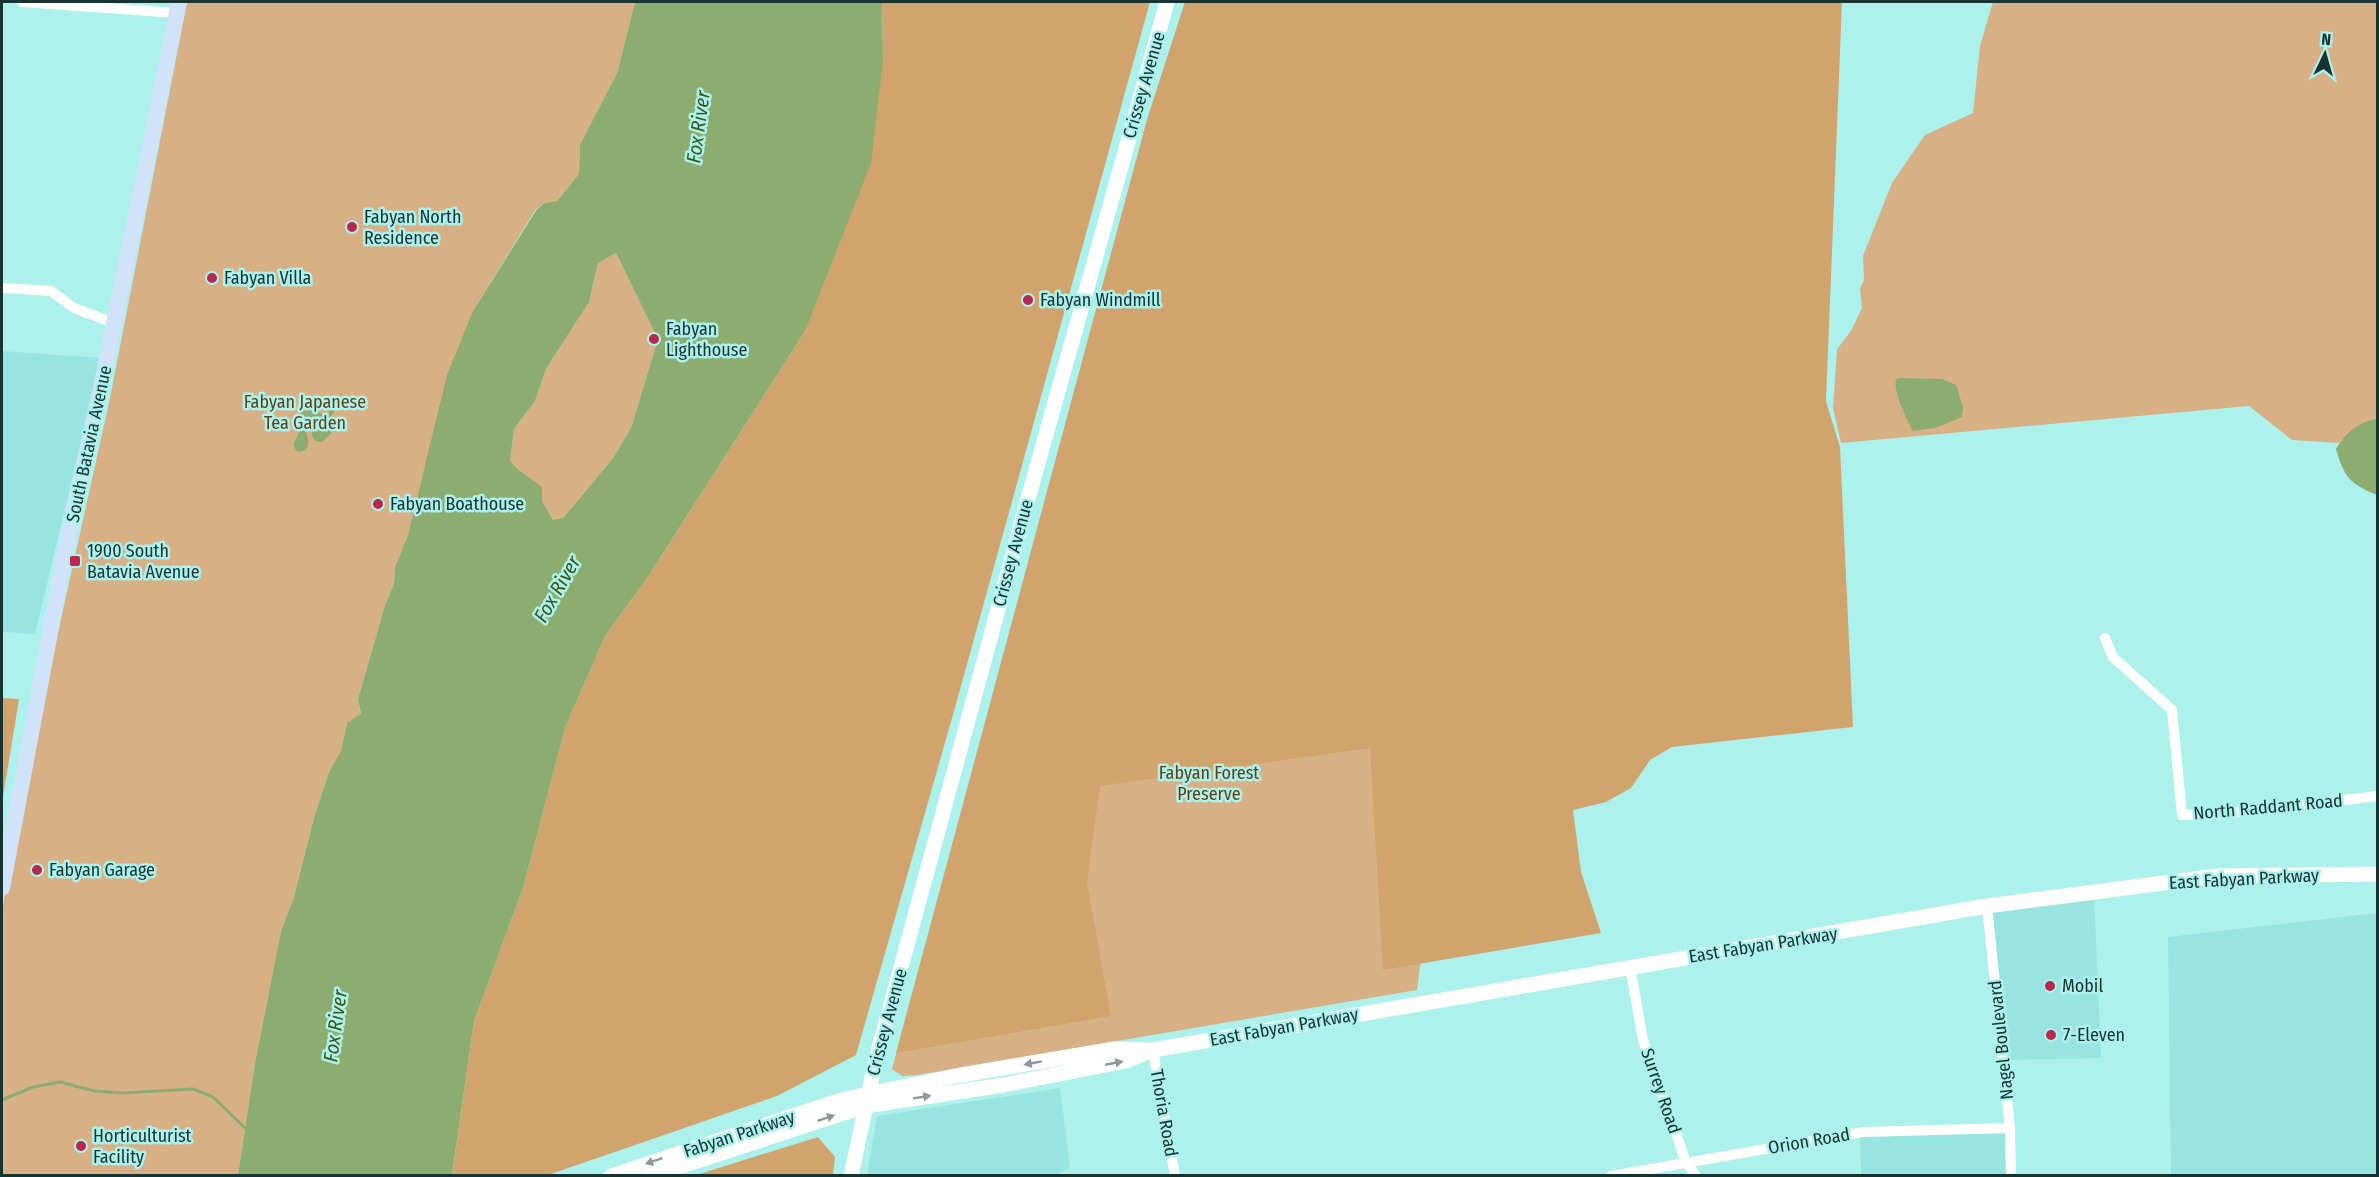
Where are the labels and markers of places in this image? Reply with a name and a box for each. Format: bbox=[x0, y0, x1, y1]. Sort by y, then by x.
place label: Fabyan North Residence bbox=[364, 206, 462, 249]
marker: Fabyan North Residence bbox=[345, 220, 359, 234]
place label: Fabyan Villa bbox=[224, 267, 312, 289]
marker: Fabyan Villa bbox=[205, 271, 219, 285]
place label: Fabyan Windmill bbox=[1040, 289, 1161, 311]
marker: Fabyan Windmill bbox=[1021, 293, 1035, 307]
place label: Fabyan Lighthouse bbox=[666, 318, 747, 361]
marker: Fabyan Lighthouse bbox=[647, 332, 661, 346]
place label: Fabyan Boathouse bbox=[390, 493, 524, 515]
marker: Fabyan Boathouse bbox=[371, 497, 385, 511]
place label: 1900 South Batavia Avenue bbox=[87, 540, 200, 583]
marker: 1900 South Batavia Avenue bbox=[68, 554, 82, 568]
place label: Fabyan Garage bbox=[49, 859, 155, 881]
marker: Fabyan Garage bbox=[30, 863, 44, 877]
place label: Mobil bbox=[2062, 975, 2103, 997]
marker: Mobil bbox=[2043, 979, 2057, 993]
place label: 7-Eleven bbox=[2063, 1024, 2125, 1046]
marker: 7-Eleven bbox=[2044, 1028, 2058, 1042]
place label: Horticulturist Facility bbox=[93, 1125, 192, 1168]
marker: Horticulturist Facility bbox=[74, 1139, 88, 1153]

